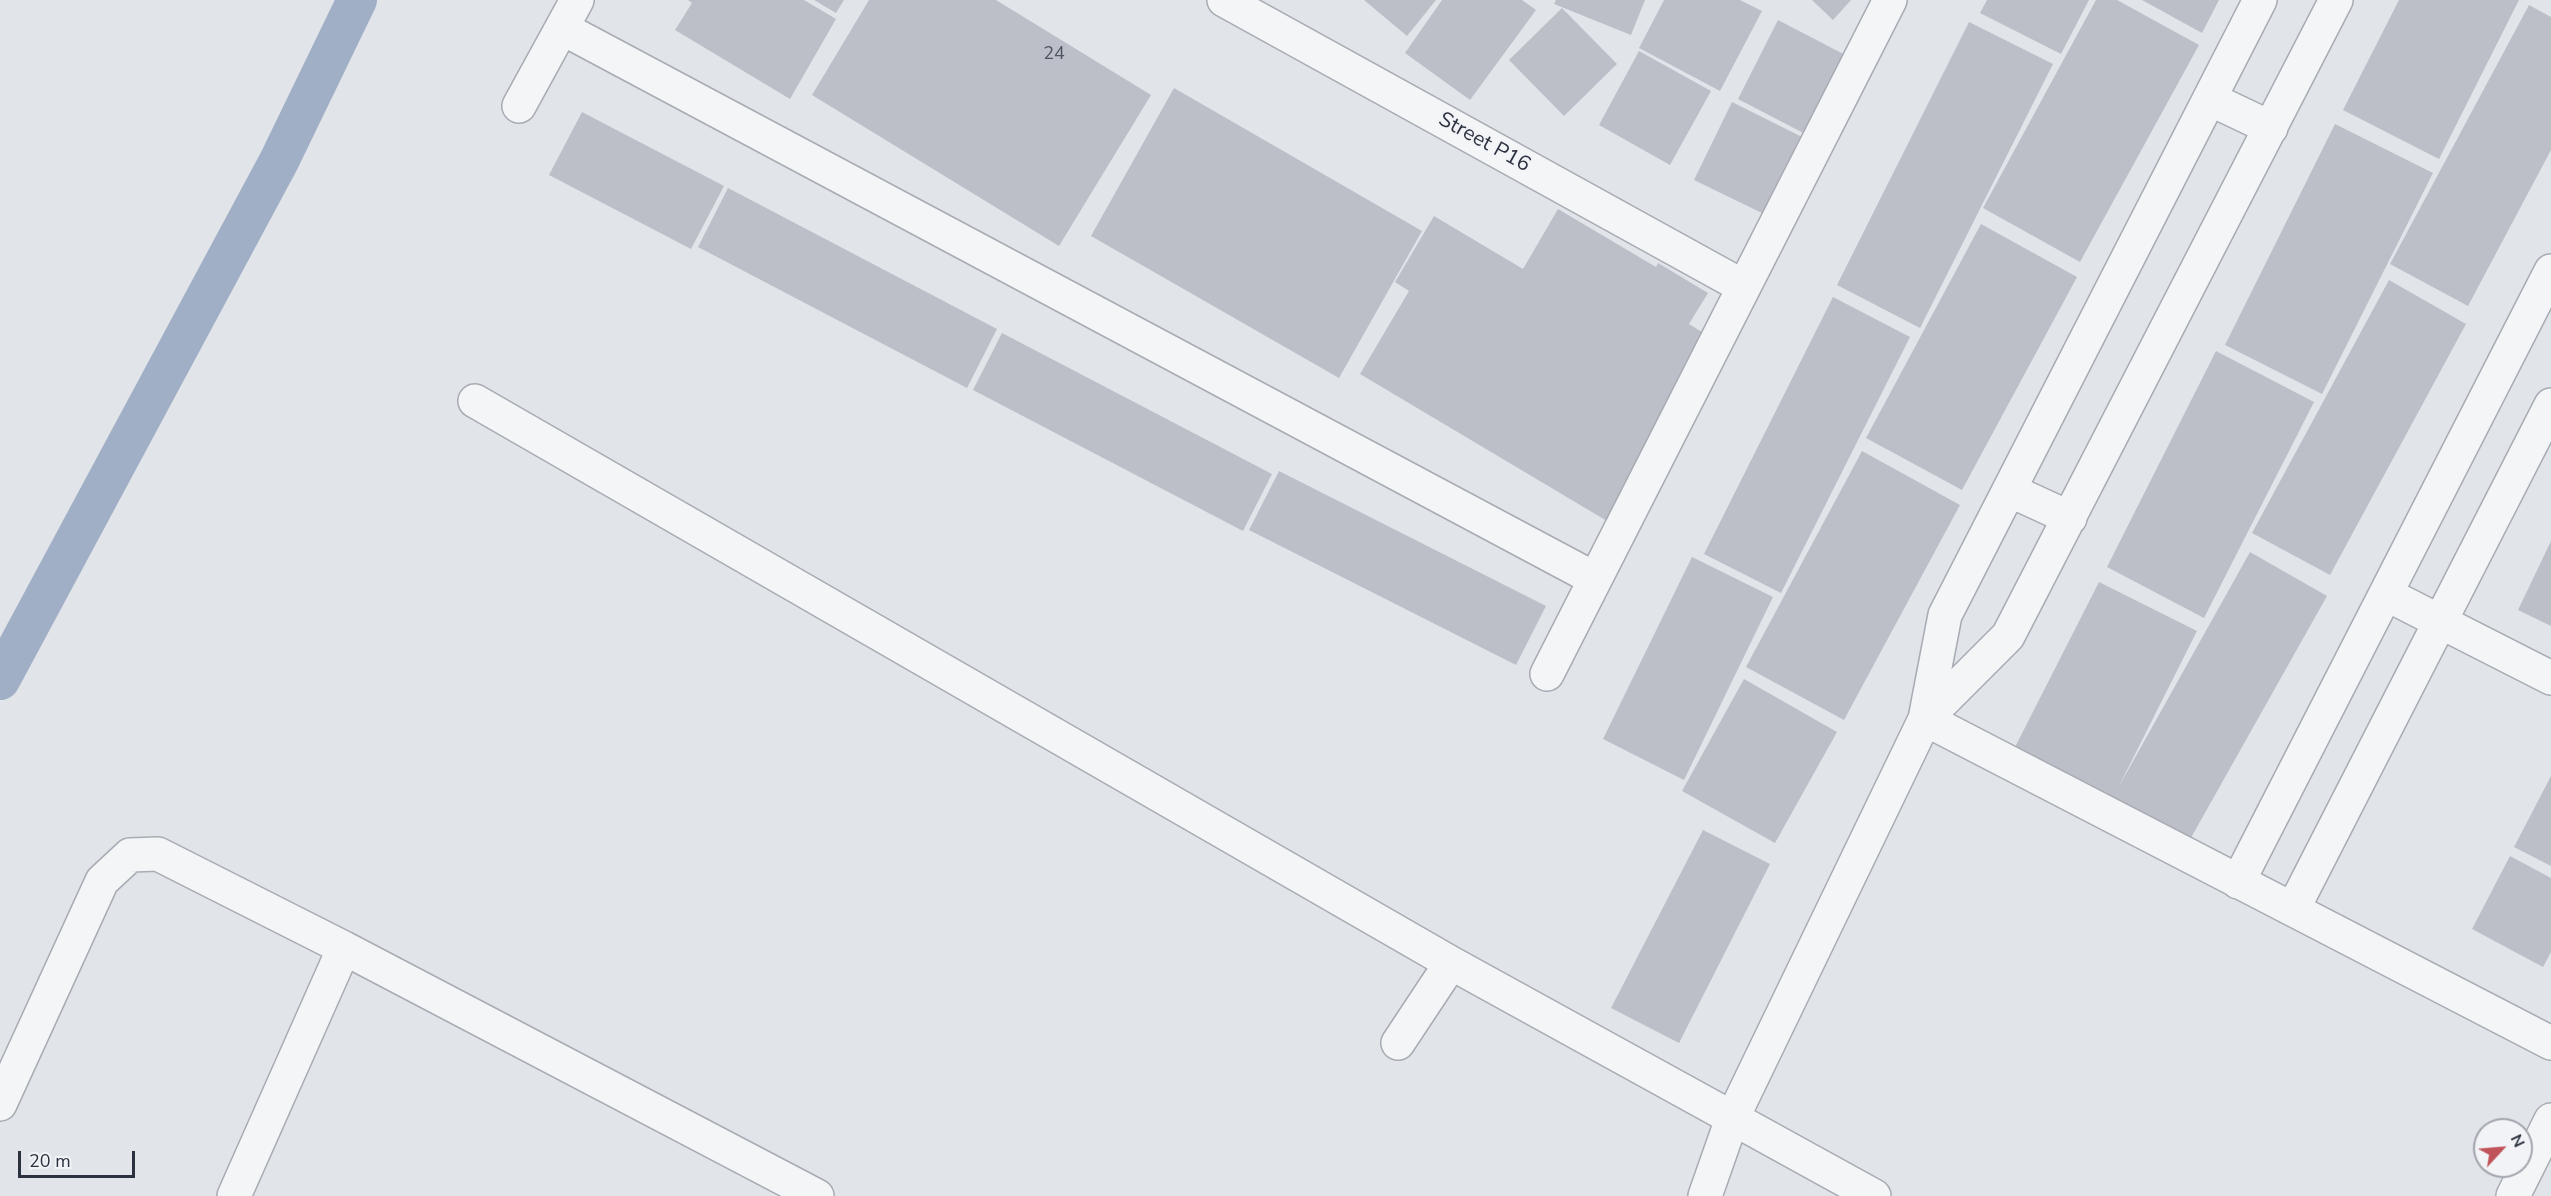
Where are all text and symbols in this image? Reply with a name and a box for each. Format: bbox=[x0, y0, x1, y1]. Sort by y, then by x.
house number: 24 bbox=[1043, 44, 1065, 66]
street label: Street P16 bbox=[1434, 107, 1534, 179]
north arrow bbox=[2473, 1118, 2533, 1178]
text: N bbox=[2505, 1131, 2530, 1151]
scale bar bbox=[21, 1139, 138, 1177]
text: 20 m bbox=[29, 1149, 71, 1173]

